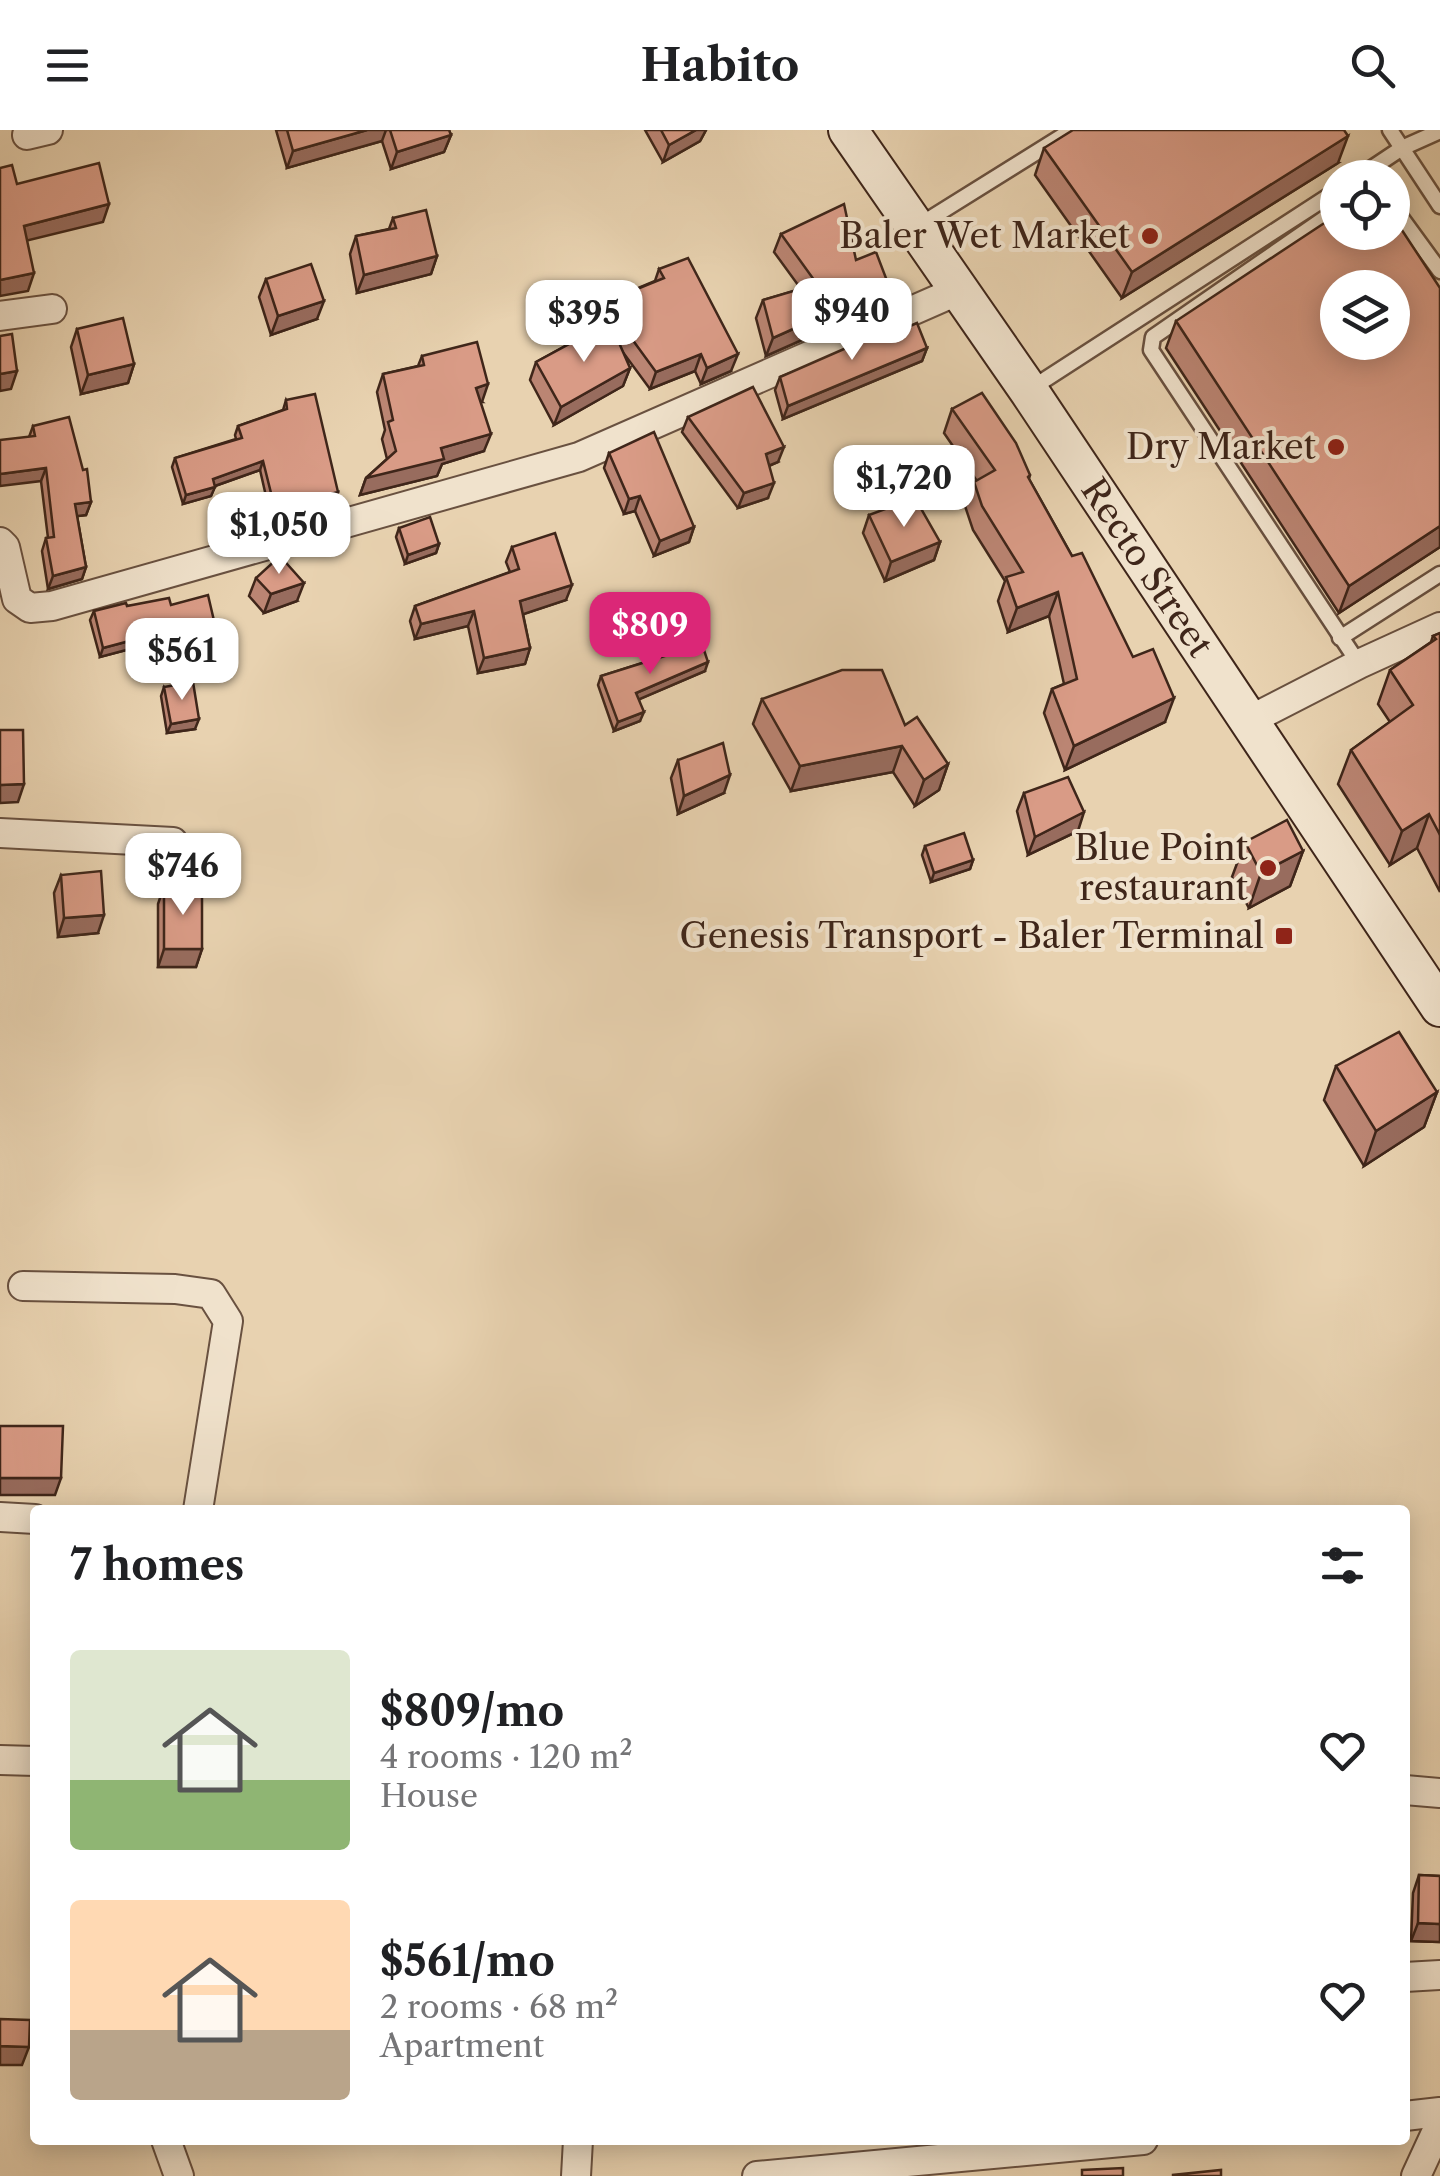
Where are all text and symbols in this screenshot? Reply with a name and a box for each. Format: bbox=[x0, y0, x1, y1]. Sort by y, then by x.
text: Habito bbox=[641, 37, 799, 93]
icon: menu bbox=[40, 38, 95, 93]
icon: search bbox=[1345, 38, 1400, 93]
map controls bbox=[1320, 160, 1410, 360]
button: locate bbox=[1320, 160, 1410, 250]
place label: Baler Wet Market bbox=[839, 214, 1131, 257]
marker: Baler Wet Market bbox=[1139, 225, 1161, 247]
button: layers bbox=[1320, 270, 1410, 360]
pin: $940 bbox=[793, 278, 911, 363]
pin: $395 bbox=[525, 280, 643, 365]
text: $940 bbox=[814, 291, 890, 330]
text: $395 bbox=[548, 293, 620, 332]
place label: Dry Market bbox=[1126, 425, 1317, 468]
marker: Dry Market bbox=[1325, 436, 1347, 458]
pin: $1,720 bbox=[823, 445, 985, 530]
text: $1,720 bbox=[856, 458, 952, 497]
street label: Recto Street bbox=[1072, 470, 1223, 665]
pin: $1,050 bbox=[198, 492, 360, 577]
text: $1,050 bbox=[229, 505, 329, 544]
pin: $809 bbox=[591, 592, 709, 677]
text: $809 bbox=[611, 605, 689, 644]
pin: $561 bbox=[123, 618, 241, 703]
text: $561 bbox=[147, 631, 217, 670]
place label: Blue Point restaurant bbox=[1074, 826, 1249, 909]
pin: $746 bbox=[124, 833, 242, 918]
text: $746 bbox=[147, 846, 219, 885]
marker: Blue Point restaurant bbox=[1257, 857, 1279, 879]
place label: Genesis Transport - Baler Terminal bbox=[680, 914, 1264, 957]
marker: Genesis Transport - Baler Terminal bbox=[1273, 925, 1295, 947]
icon: filters bbox=[1315, 1538, 1370, 1593]
text: 7 homes bbox=[70, 1539, 244, 1591]
text: $809/mo bbox=[380, 1685, 564, 1737]
icon: home bbox=[150, 1690, 270, 1810]
icon: heart bbox=[1315, 1723, 1370, 1778]
text: 4 rooms · 120 m² bbox=[380, 1737, 633, 1776]
text: House bbox=[380, 1776, 478, 1815]
text: $561/mo bbox=[380, 1935, 555, 1987]
icon: home bbox=[150, 1940, 270, 2060]
icon: heart bbox=[1315, 1973, 1370, 2028]
text: 2 rooms · 68 m² bbox=[380, 1987, 618, 2026]
text: Apartment bbox=[380, 2026, 544, 2065]

